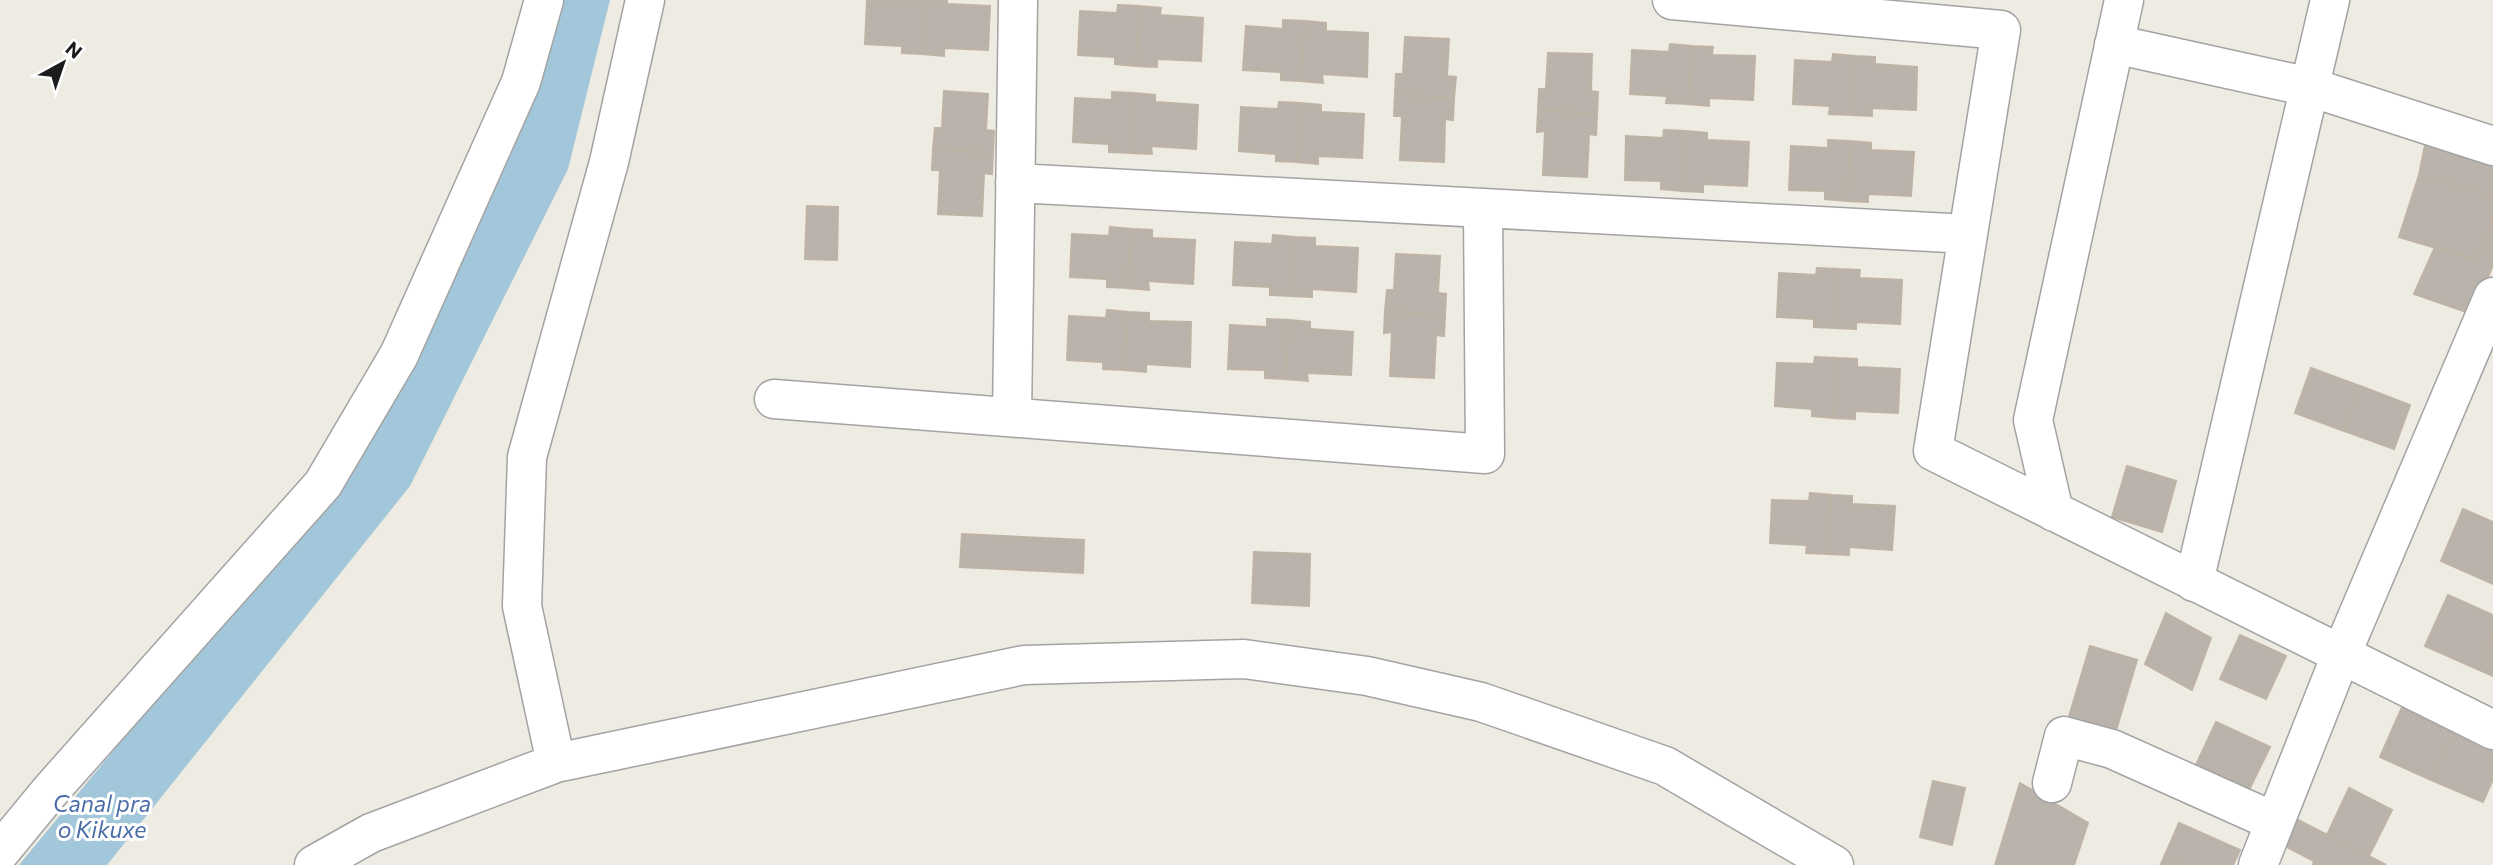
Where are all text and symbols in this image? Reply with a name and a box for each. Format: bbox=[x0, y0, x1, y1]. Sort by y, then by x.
north arrow bbox=[28, 28, 98, 98]
text: N bbox=[61, 36, 87, 63]
water label: Canal pra o Kikuxe bbox=[53, 789, 151, 843]

